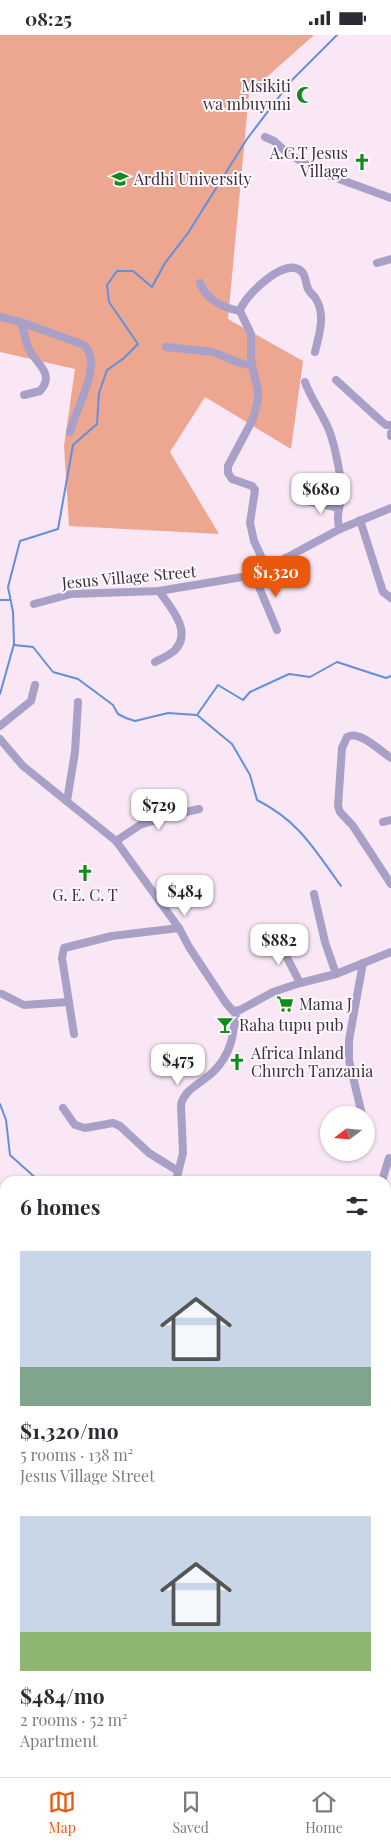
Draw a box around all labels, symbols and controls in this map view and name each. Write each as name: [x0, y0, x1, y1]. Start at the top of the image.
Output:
text: 08:25: [25, 5, 72, 31]
place label: Msikiti wa mbuyuni: [203, 75, 291, 114]
mosque icon: Msikiti wa mbuyuni: [295, 85, 315, 105]
place label: A.G.T Jesus Village: [269, 142, 348, 181]
church icon: A.G.T Jesus Village: [352, 152, 372, 172]
place label: Ardhi University: [133, 168, 252, 189]
school or university icon: Ardhi University: [110, 169, 130, 189]
pin: $680: [291, 473, 351, 515]
text: $680: [302, 478, 340, 499]
pin: $1,320: [235, 555, 317, 598]
street label: Jesus Village Street: [60, 560, 197, 593]
text: $1,320: [253, 561, 299, 582]
pin: $729: [129, 789, 189, 831]
text: $729: [142, 794, 176, 815]
church icon: G. E. C. T: [75, 863, 95, 883]
pin: $484: [155, 875, 215, 917]
text: $484: [167, 880, 203, 901]
place label: G. E. C. T: [52, 884, 118, 905]
pin: $882: [249, 923, 309, 966]
text: $882: [261, 929, 297, 950]
place label: Mama J: [299, 993, 352, 1014]
supermarket icon: Mama J: [275, 994, 295, 1014]
place label: Raha tupu pub: [239, 1014, 343, 1035]
bar icon: Raha tupu pub: [215, 1015, 235, 1035]
place label: Africa Inland Church Tanzania: [250, 1042, 373, 1081]
pin: $475: [148, 1043, 208, 1086]
text: $475: [162, 1049, 194, 1070]
church icon: Africa Inland Church Tanzania: [227, 1052, 247, 1072]
north arrow: [320, 1106, 375, 1161]
map controls: [320, 1106, 375, 1161]
text: 6 homes: [20, 1192, 100, 1220]
icon: filters: [343, 1192, 371, 1220]
icon: home: [151, 1284, 241, 1374]
text: $1,320/mo: [20, 1416, 119, 1444]
text: 5 rooms · 138 m²: [20, 1444, 133, 1465]
text: Jesus Village Street: [20, 1465, 155, 1486]
icon: home: [151, 1549, 241, 1639]
text: $484/mo: [20, 1681, 105, 1709]
text: 2 rooms · 52 m²: [20, 1709, 127, 1730]
text: Apartment: [20, 1730, 98, 1751]
tab: Map: [48, 1788, 76, 1837]
tab: Saved: [173, 1788, 209, 1837]
tab: Home: [305, 1788, 343, 1837]

